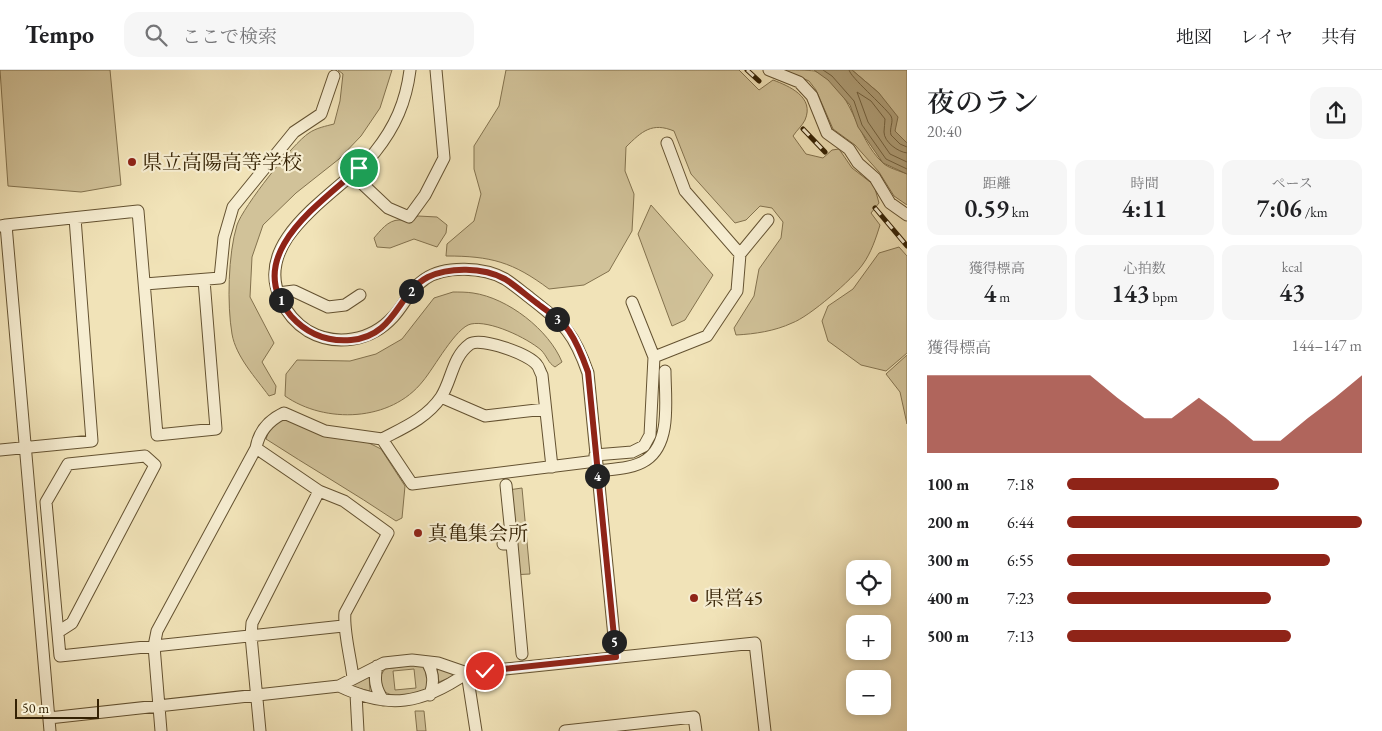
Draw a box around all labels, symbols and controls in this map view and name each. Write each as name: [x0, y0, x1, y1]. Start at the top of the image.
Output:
search box: [124, 12, 474, 57]
text: Tempo: [25, 19, 94, 50]
icon: search: [142, 21, 170, 49]
text: ここで検索: [182, 24, 277, 49]
text: 地図: [1176, 25, 1212, 48]
text: レイヤ: [1240, 25, 1293, 48]
text: 共有: [1321, 25, 1357, 48]
text: 夜のラン: [927, 84, 1039, 120]
button: share: [1310, 87, 1362, 139]
text: 20:40: [927, 121, 962, 142]
pin: [338, 147, 380, 189]
place label: 県立高陽高等学校: [142, 149, 302, 175]
icon: arrive: [345, 154, 373, 182]
marker: 県立高陽高等学校: [126, 156, 138, 168]
text: 距離: [983, 174, 1011, 192]
text: 時間: [1130, 174, 1158, 192]
text: ペース: [1272, 174, 1313, 192]
text: 0.59: [964, 192, 1009, 224]
text: 4:11: [1122, 192, 1167, 224]
text: 7:06: [1257, 192, 1302, 224]
text: km: [1009, 203, 1029, 221]
text: /km: [1302, 203, 1328, 221]
text: kcal: [1282, 258, 1303, 276]
text: 獲得標高: [969, 259, 1025, 277]
text: 心拍数: [1123, 259, 1165, 277]
text: 43: [1279, 276, 1305, 308]
text: 4: [984, 277, 996, 309]
text: 143: [1111, 277, 1150, 309]
pin: 2: [398, 278, 424, 304]
text: 2: [408, 282, 415, 300]
pin: 1: [268, 288, 294, 312]
text: m: [996, 288, 1010, 306]
text: bpm: [1150, 288, 1178, 306]
text: 1: [278, 291, 285, 309]
pin: 3: [544, 306, 570, 332]
text: 3: [554, 310, 561, 328]
text: 144–147 m: [1291, 335, 1362, 356]
text: 獲得標高: [927, 337, 991, 358]
pin: 4: [584, 464, 610, 488]
text: 4: [594, 467, 601, 485]
text: 100 m: [927, 474, 969, 495]
text: 7:18: [1007, 474, 1034, 495]
text: 200 m: [927, 512, 969, 533]
text: 6:44: [1007, 512, 1034, 533]
place label: 真亀集会所: [428, 520, 528, 546]
marker: 真亀集会所: [412, 527, 424, 539]
text: 300 m: [927, 550, 969, 571]
text: 6:55: [1007, 550, 1034, 571]
map controls: [846, 560, 891, 715]
button: locate: [846, 560, 891, 605]
place label: 県営45: [704, 585, 763, 611]
text: 400 m: [927, 588, 969, 609]
text: 7:23: [1007, 588, 1034, 609]
marker: 県営45: [688, 592, 700, 604]
button: +: [846, 615, 891, 660]
text: 500 m: [927, 626, 969, 647]
text: 7:13: [1007, 626, 1034, 647]
pin: 5: [602, 630, 626, 654]
text: 5: [611, 633, 618, 651]
pin: [464, 650, 506, 692]
icon: check: [471, 657, 499, 685]
button: −: [846, 670, 891, 715]
scale bar: [15, 696, 99, 719]
text: 50 m: [22, 699, 49, 717]

